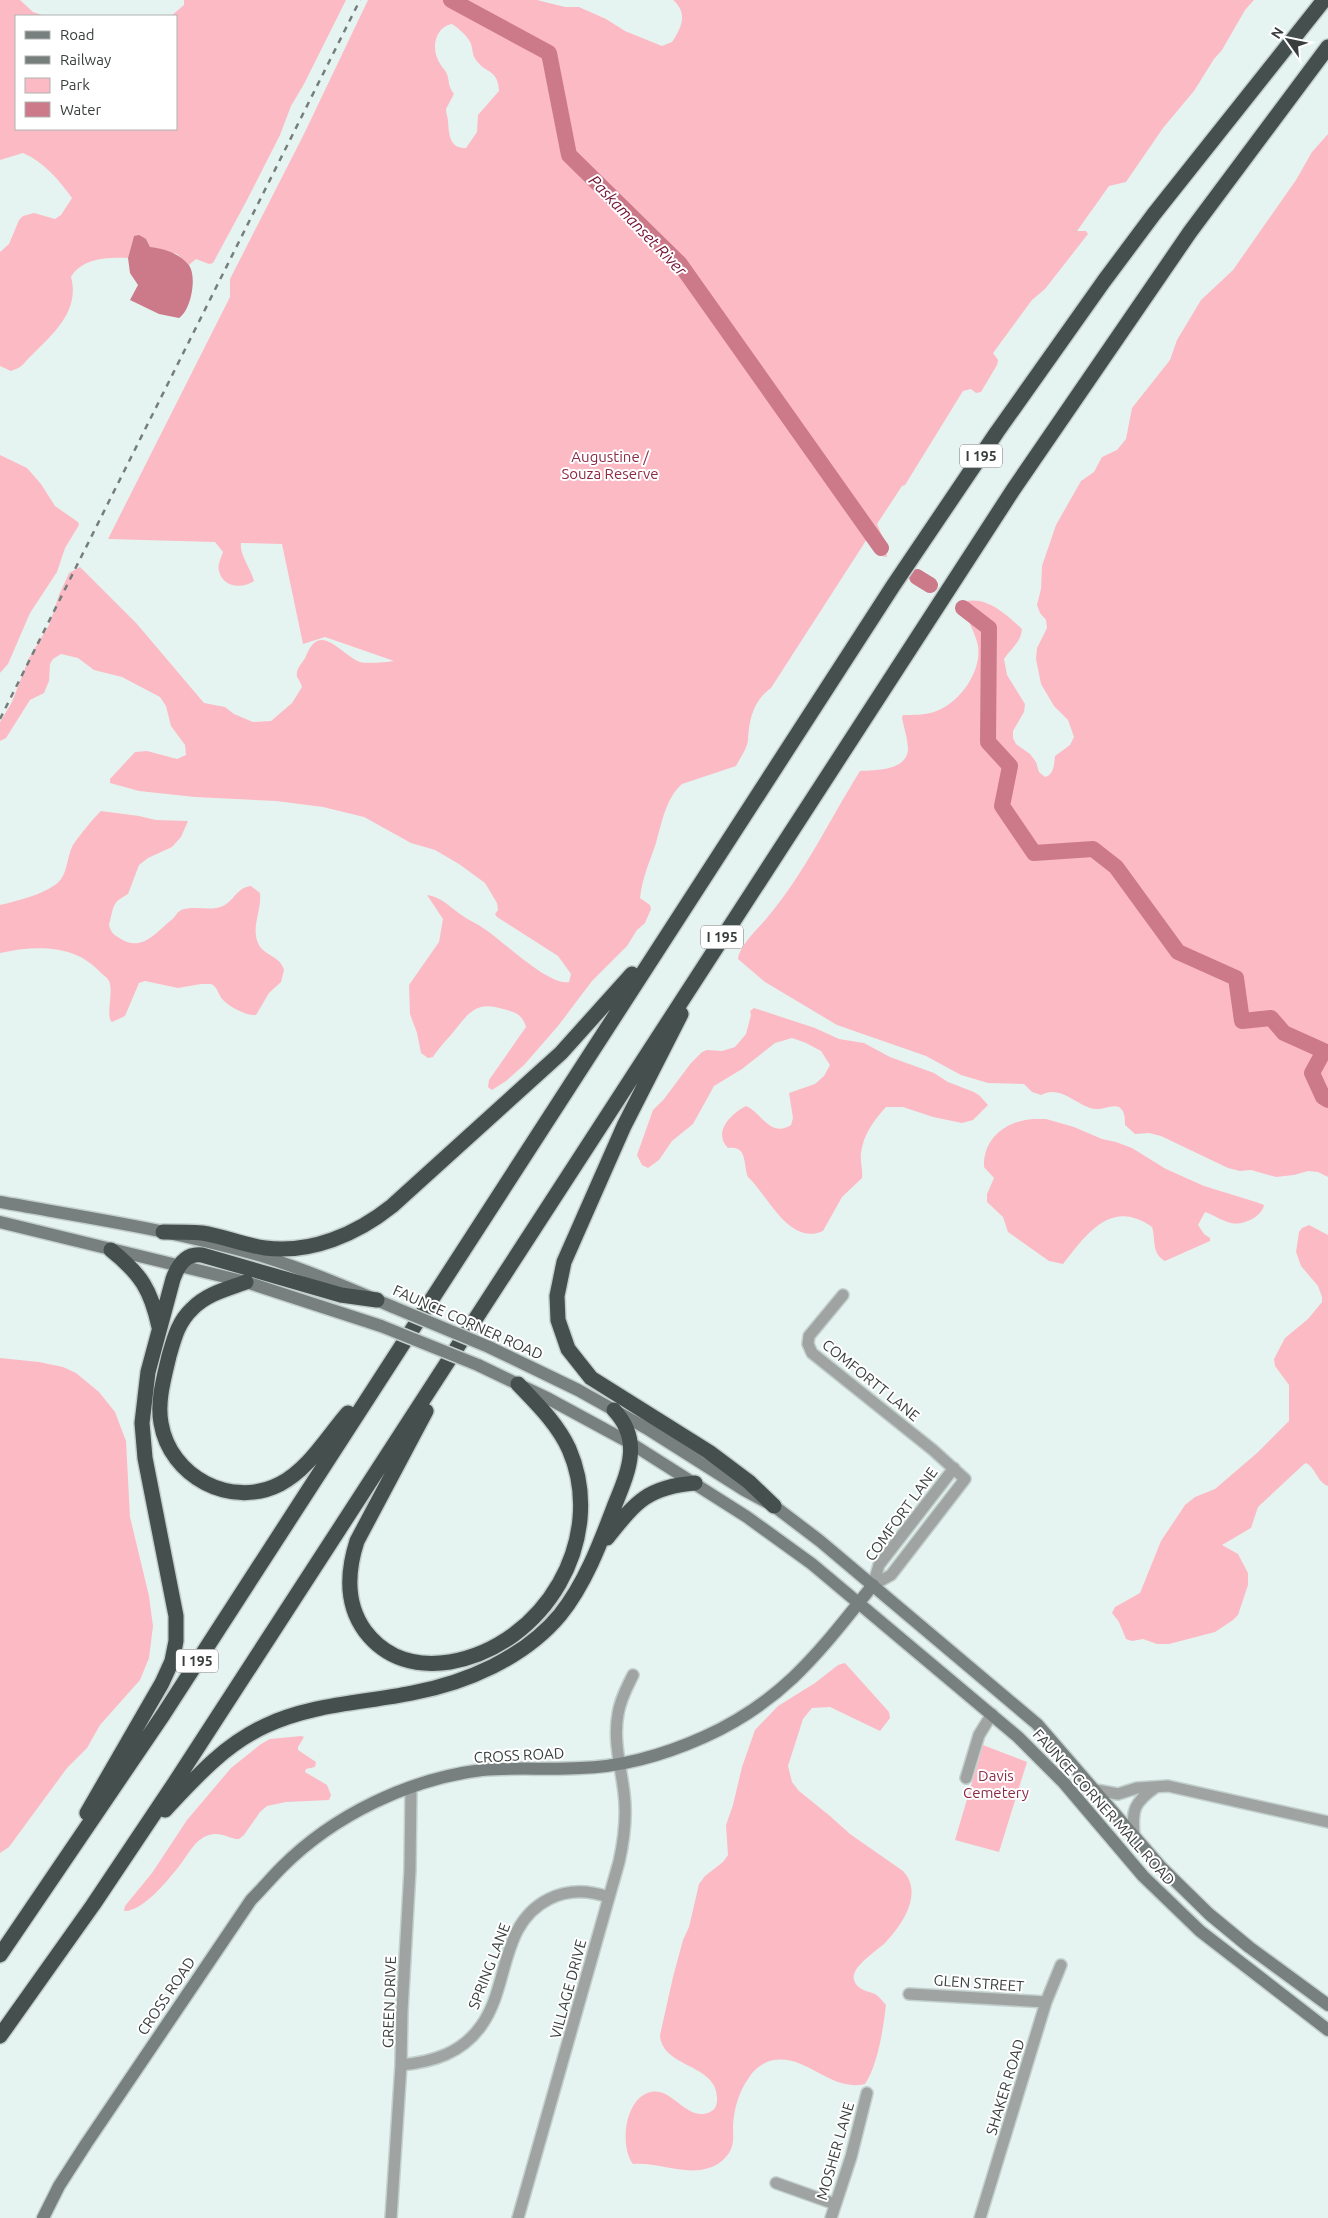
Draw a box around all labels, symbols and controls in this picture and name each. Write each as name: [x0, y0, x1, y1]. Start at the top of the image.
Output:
legend: [15, 15, 178, 130]
north arrow: [1263, 15, 1313, 65]
text: N: [1268, 24, 1287, 42]
text: Road: [60, 26, 95, 43]
text: Railway: [60, 51, 111, 68]
text: Park: [60, 76, 90, 93]
text: Water: [60, 101, 101, 118]
water label: Paskamanset River: [586, 171, 691, 279]
road number: I 195: [960, 444, 1002, 468]
park label: Augustine / Souza Reserve: [561, 448, 659, 482]
road number: I 195: [701, 926, 743, 949]
street label: FAUNCE CORNER ROAD: [390, 1281, 546, 1363]
street label: COMFORTT LANE: [819, 1336, 923, 1424]
street label: COMFORT LANE: [861, 1464, 941, 1564]
road number: I 195: [176, 1650, 218, 1672]
street label: FAUNCE CORNER MALL ROAD: [1030, 1726, 1178, 1888]
street label: CROSS ROAD: [473, 1744, 565, 1766]
park label: Davis Cemetery: [963, 1767, 1029, 1801]
street label: SPRING LANE: [465, 1920, 513, 2012]
street label: VILLAGE DRIVE: [547, 1937, 589, 2041]
street label: CROSS ROAD: [134, 1954, 198, 2038]
street label: GREEN DRIVE: [379, 1956, 399, 2048]
street label: GLEN STREET: [933, 1971, 1026, 1995]
street label: SHAKER ROAD: [982, 2037, 1028, 2137]
street label: MOSHER LANE: [813, 2100, 857, 2202]

